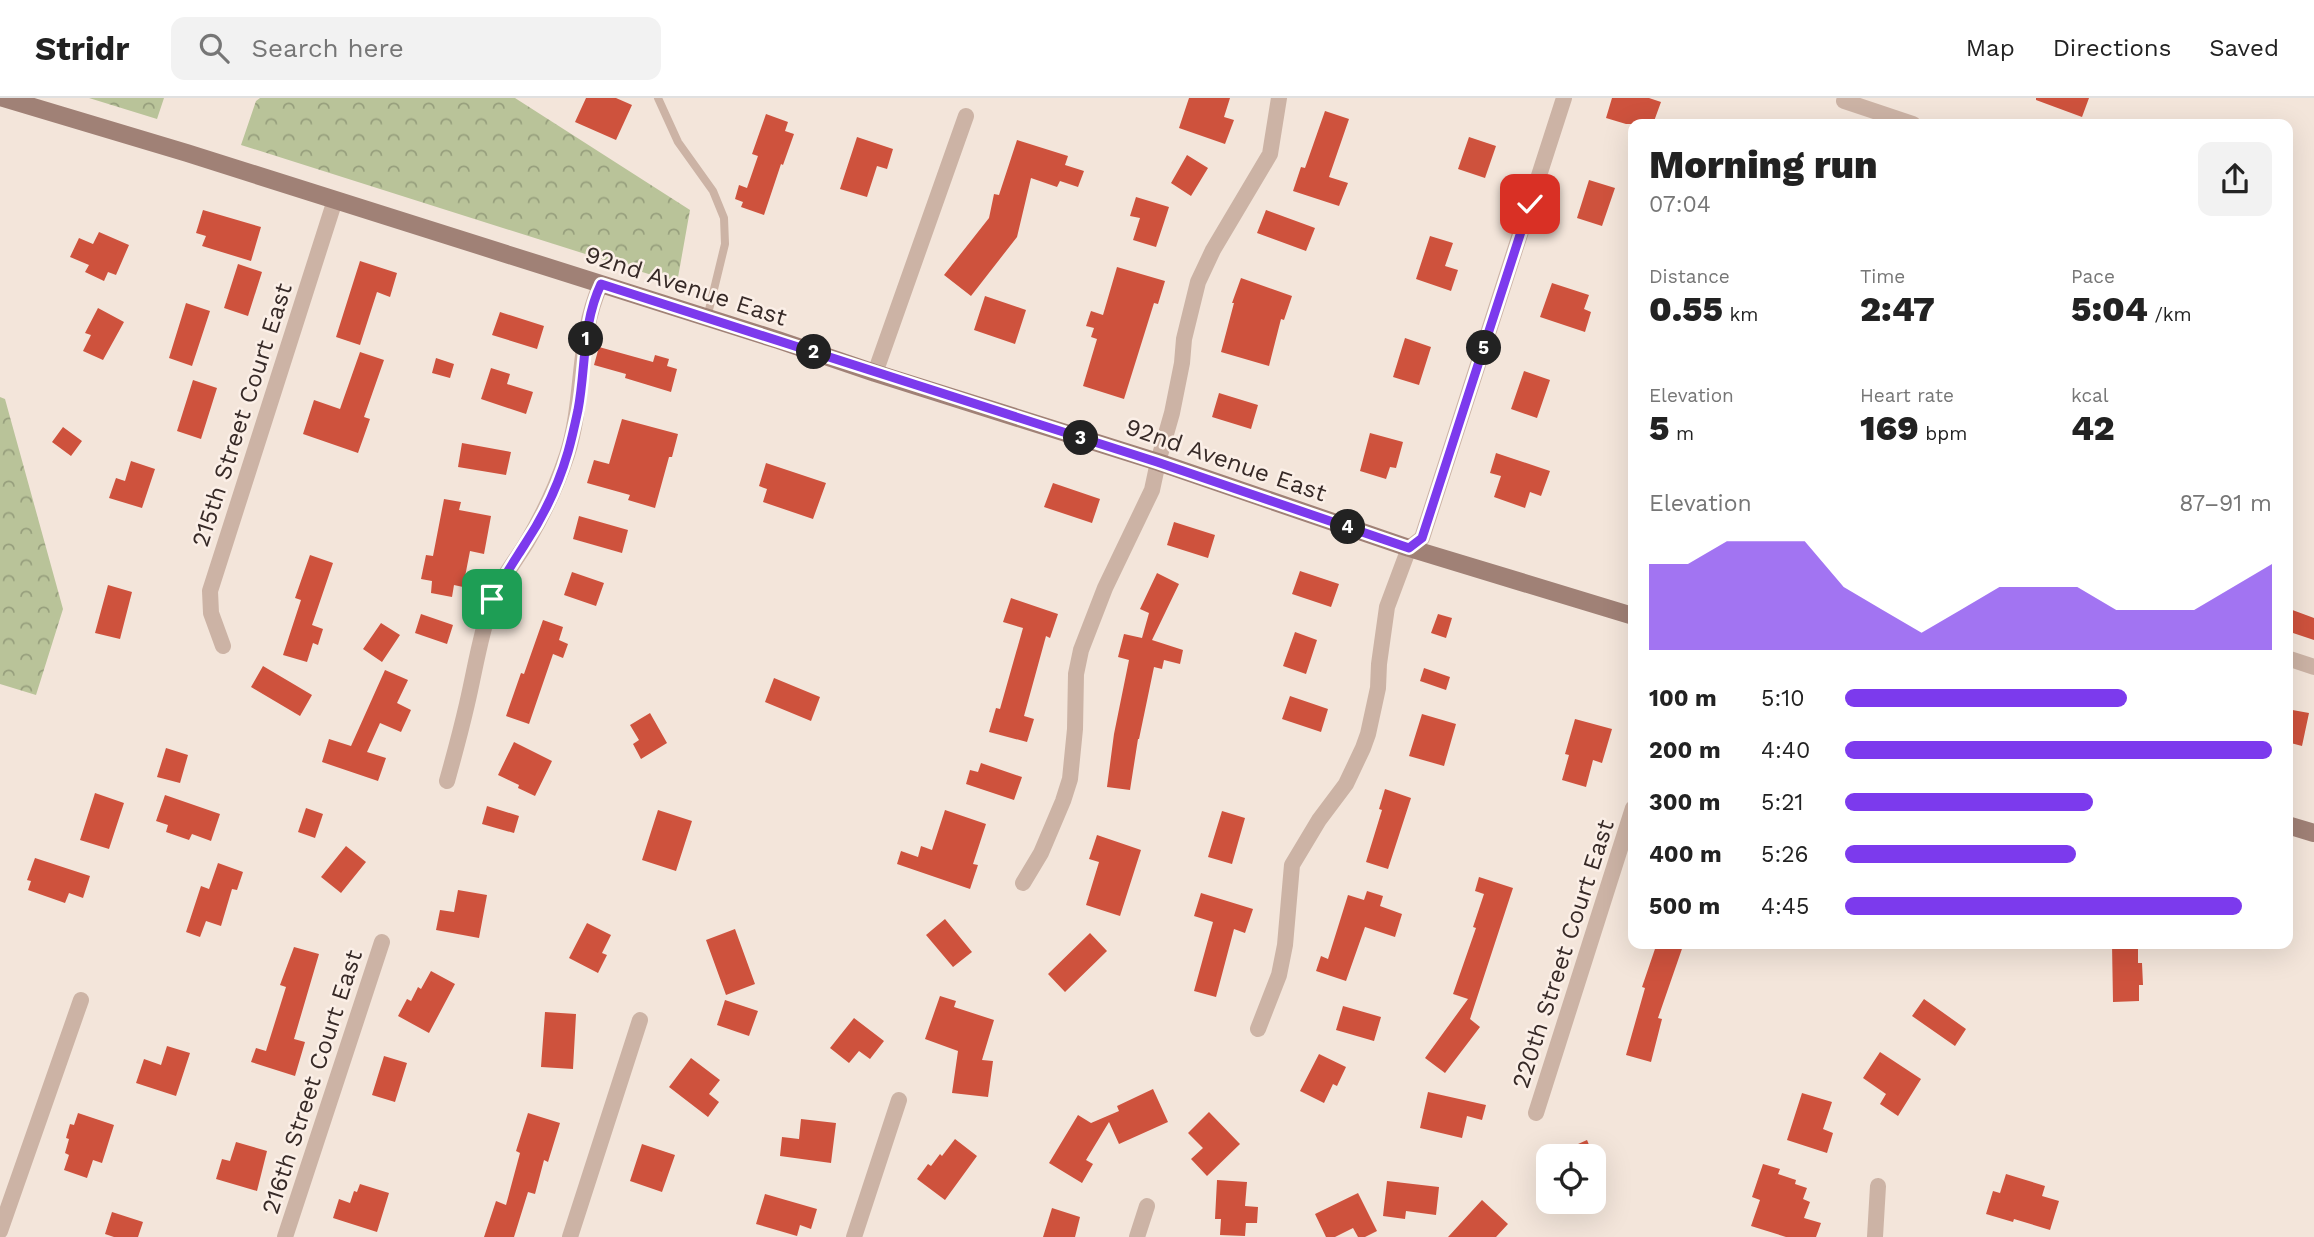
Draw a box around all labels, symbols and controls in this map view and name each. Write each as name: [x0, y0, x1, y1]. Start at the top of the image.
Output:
search box: [171, 17, 661, 80]
text: Stridr: [35, 29, 129, 68]
icon: search: [195, 29, 233, 67]
text: Search here: [251, 33, 404, 63]
text: Map: [1966, 34, 2015, 62]
text: Directions: [2053, 34, 2171, 62]
text: Saved: [2209, 34, 2279, 62]
button: share: [2198, 142, 2272, 216]
text: Morning run: [1649, 143, 1878, 187]
pin: [1500, 174, 1560, 234]
icon: check: [1511, 185, 1549, 223]
text: 07:04: [1649, 191, 1711, 218]
street label: 92nd Avenue East: [582, 240, 790, 332]
text: Distance: [1649, 265, 1730, 288]
text: Time: [1860, 265, 1905, 288]
text: Pace: [2071, 265, 2115, 288]
street label: 215th Street Court East: [186, 280, 298, 550]
text: 0.55: [1649, 288, 1723, 330]
text: 2:47: [1860, 288, 1935, 330]
text: 5:04: [2071, 288, 2148, 330]
text: km: [1723, 303, 1758, 326]
text: /km: [2148, 303, 2192, 326]
pin: 1: [568, 322, 604, 356]
text: 1: [581, 327, 590, 350]
pin: 5: [1466, 330, 1502, 366]
pin: 2: [796, 334, 832, 370]
text: 5: [1478, 336, 1489, 359]
text: 2: [808, 340, 819, 363]
text: Elevation: [1649, 384, 1734, 407]
text: Heart rate: [1860, 384, 1954, 407]
text: kcal: [2071, 384, 2109, 407]
text: 5: [1649, 407, 1669, 449]
text: 169: [1860, 407, 1919, 449]
text: 42: [2071, 407, 2115, 449]
street label: 92nd Avenue East: [1122, 412, 1330, 508]
pin: 3: [1064, 420, 1098, 456]
text: m: [1669, 422, 1694, 445]
text: bpm: [1919, 422, 1967, 445]
text: 3: [1075, 426, 1086, 449]
text: Elevation: [1649, 490, 1752, 517]
text: 87–91 m: [2179, 490, 2272, 517]
pin: 4: [1330, 510, 1366, 544]
text: 4: [1341, 515, 1354, 538]
pin: [462, 569, 522, 629]
icon: arrive: [473, 580, 511, 618]
text: 100 m: [1649, 685, 1717, 712]
text: 5:10: [1761, 685, 1804, 712]
text: 200 m: [1649, 737, 1721, 764]
text: 4:40: [1761, 737, 1810, 764]
text: 300 m: [1649, 789, 1720, 816]
text: 5:21: [1761, 789, 1804, 816]
street label: 220th Street Court East: [1506, 816, 1620, 1092]
text: 400 m: [1649, 841, 1722, 868]
text: 5:26: [1761, 841, 1809, 868]
text: 500 m: [1649, 893, 1720, 920]
text: 4:45: [1761, 893, 1809, 920]
street label: 216th Street Court East: [256, 946, 368, 1218]
map controls: [1536, 1144, 1606, 1214]
button: locate: [1536, 1144, 1606, 1214]

